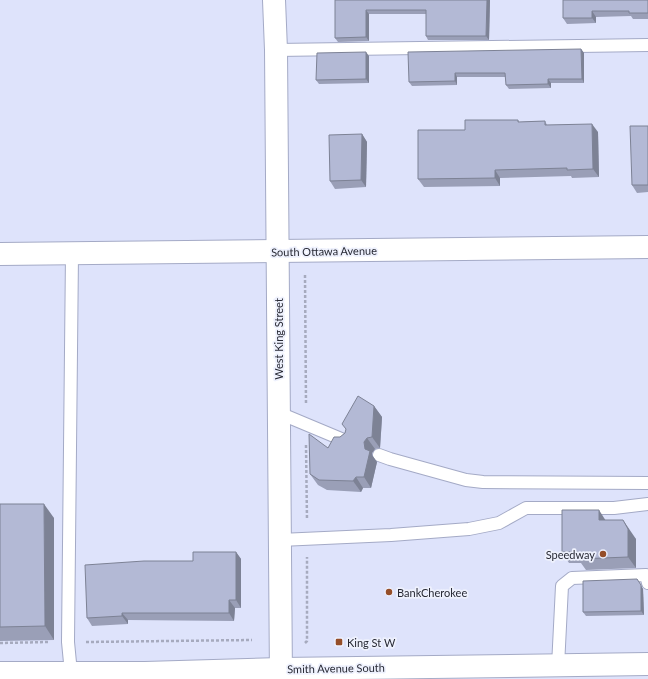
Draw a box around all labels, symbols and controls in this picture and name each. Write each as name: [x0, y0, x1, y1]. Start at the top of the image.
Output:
street label: South Ottawa Avenue: [271, 244, 377, 258]
street label: West King Street: [272, 298, 285, 380]
place label: Speedway: [546, 548, 595, 561]
marker: Speedway: [598, 549, 608, 559]
place label: BankCherokee: [397, 586, 467, 599]
marker: BankCherokee: [384, 587, 394, 597]
place label: King St W: [347, 636, 396, 649]
marker: King St W: [334, 637, 344, 647]
street label: Smith Avenue South: [287, 661, 385, 675]

